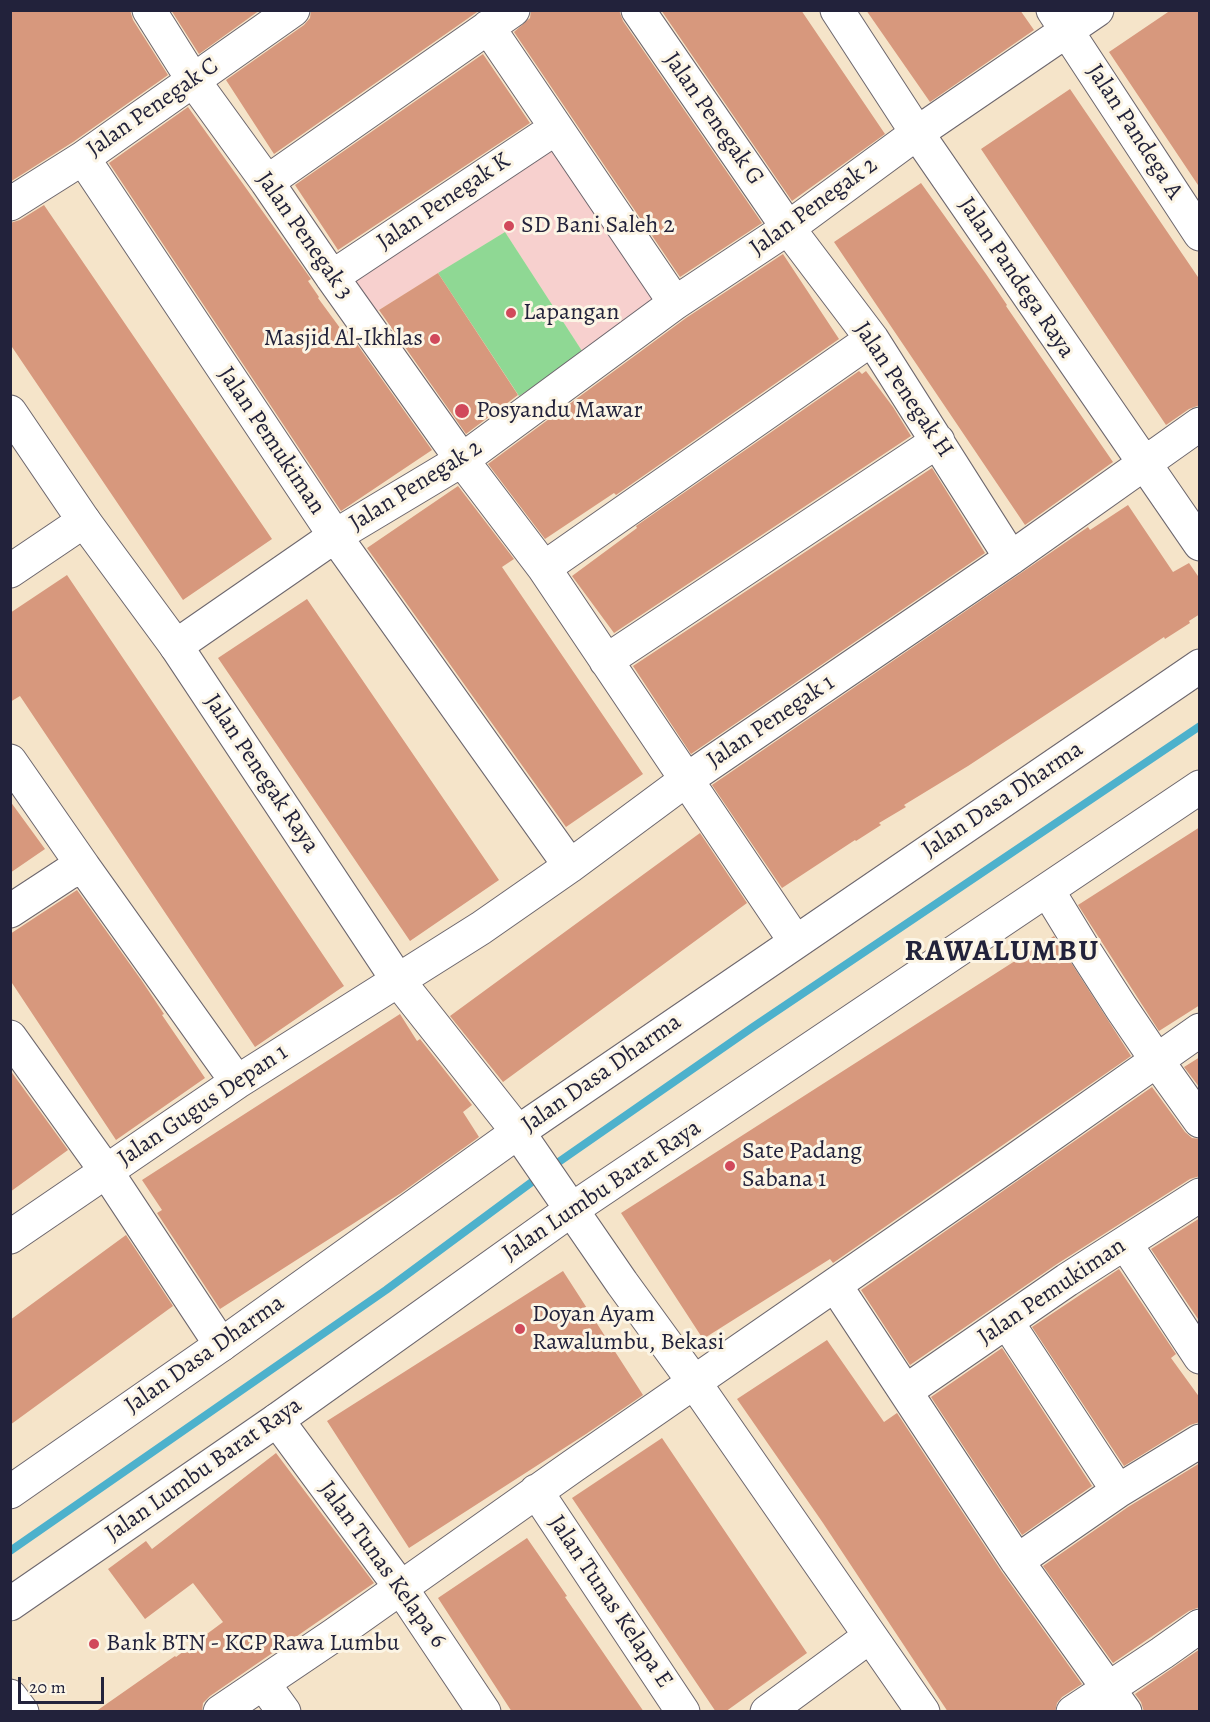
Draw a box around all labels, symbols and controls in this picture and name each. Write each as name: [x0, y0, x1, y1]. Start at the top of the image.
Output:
street label: Jalan Penegak G: [657, 47, 769, 191]
street label: Jalan Penegak C: [81, 52, 225, 164]
street label: Jalan Pandega A: [1080, 59, 1188, 205]
street label: Jalan Penegak K: [372, 147, 516, 257]
street label: Jalan Penegak 2: [745, 151, 883, 263]
street label: Jalan Penegak 3: [249, 167, 359, 305]
street label: Jalan Pandega Raya: [952, 192, 1080, 364]
place label: SD Bani Saleh 2: [521, 212, 675, 240]
marker: SD Bani Saleh 2: [502, 219, 516, 233]
place label: Lapangan: [523, 299, 619, 327]
marker: Lapangan: [504, 306, 518, 320]
street label: Jalan Penegak H: [847, 317, 959, 463]
place label: Masjid Al-Ikhlas: [264, 325, 423, 353]
marker: Masjid Al-Ikhlas: [428, 332, 442, 346]
street label: Jalan Pemukiman: [211, 362, 331, 520]
place label: Posyandu Mawar: [476, 397, 643, 425]
marker: Posyandu Mawar: [453, 402, 471, 420]
street label: Jalan Penegak 2: [344, 434, 488, 538]
street label: Jalan Penegak 1: [702, 669, 840, 775]
street label: Jalan Penegak Raya: [197, 689, 325, 859]
street label: Jalan Dasa Dharma: [917, 735, 1089, 865]
district label: RAWALUMBU: [904, 935, 1100, 971]
street label: Jalan Dasa Dharma: [517, 1008, 687, 1140]
street label: Jalan Gugus Depan 1: [113, 1038, 293, 1174]
street label: Jalan Lumbu Barat Raya: [497, 1114, 707, 1268]
place label: Sate Padang Sabana 1: [742, 1138, 862, 1194]
marker: Sate Padang Sabana 1: [723, 1159, 737, 1173]
street label: Jalan Pemukiman: [973, 1232, 1131, 1352]
street label: Jalan Dasa Dharma: [120, 1289, 290, 1421]
place label: Doyan Ayam Rawalumbu, Bekasi: [532, 1301, 724, 1357]
marker: Doyan Ayam Rawalumbu, Bekasi: [513, 1322, 527, 1336]
street label: Jalan Lumbu Barat Raya: [100, 1391, 308, 1549]
street label: Jalan Tunas Kelapa 6: [312, 1476, 452, 1654]
street label: Jalan Tunas Kelapa E: [542, 1510, 678, 1694]
place label: Bank BTN - KCP Rawa Lumbu: [106, 1630, 399, 1658]
marker: Bank BTN - KCP Rawa Lumbu: [87, 1637, 101, 1651]
scale bar: [21, 1665, 106, 1703]
text: 20 m: [29, 1675, 66, 1699]

